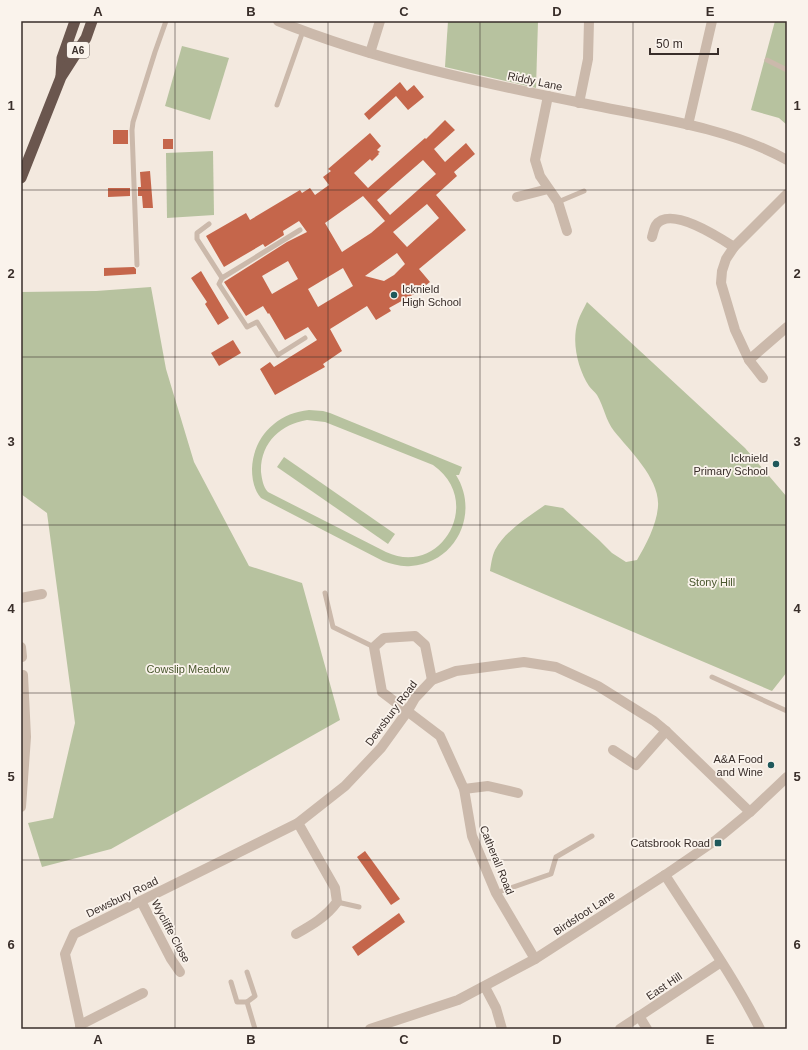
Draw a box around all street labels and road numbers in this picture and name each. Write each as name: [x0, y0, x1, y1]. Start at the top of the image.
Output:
road number: A6: [67, 42, 89, 58]
street label: Riddy Lane: [507, 69, 563, 93]
street label: Dewsbury Road: [363, 678, 419, 748]
street label: Catherall Road: [478, 824, 516, 896]
street label: Dewsbury Road: [84, 874, 160, 920]
street label: Birdsfoot Lane: [551, 889, 617, 937]
street label: Wycliffe Close: [149, 898, 193, 964]
street label: East Hill: [644, 970, 684, 1002]

